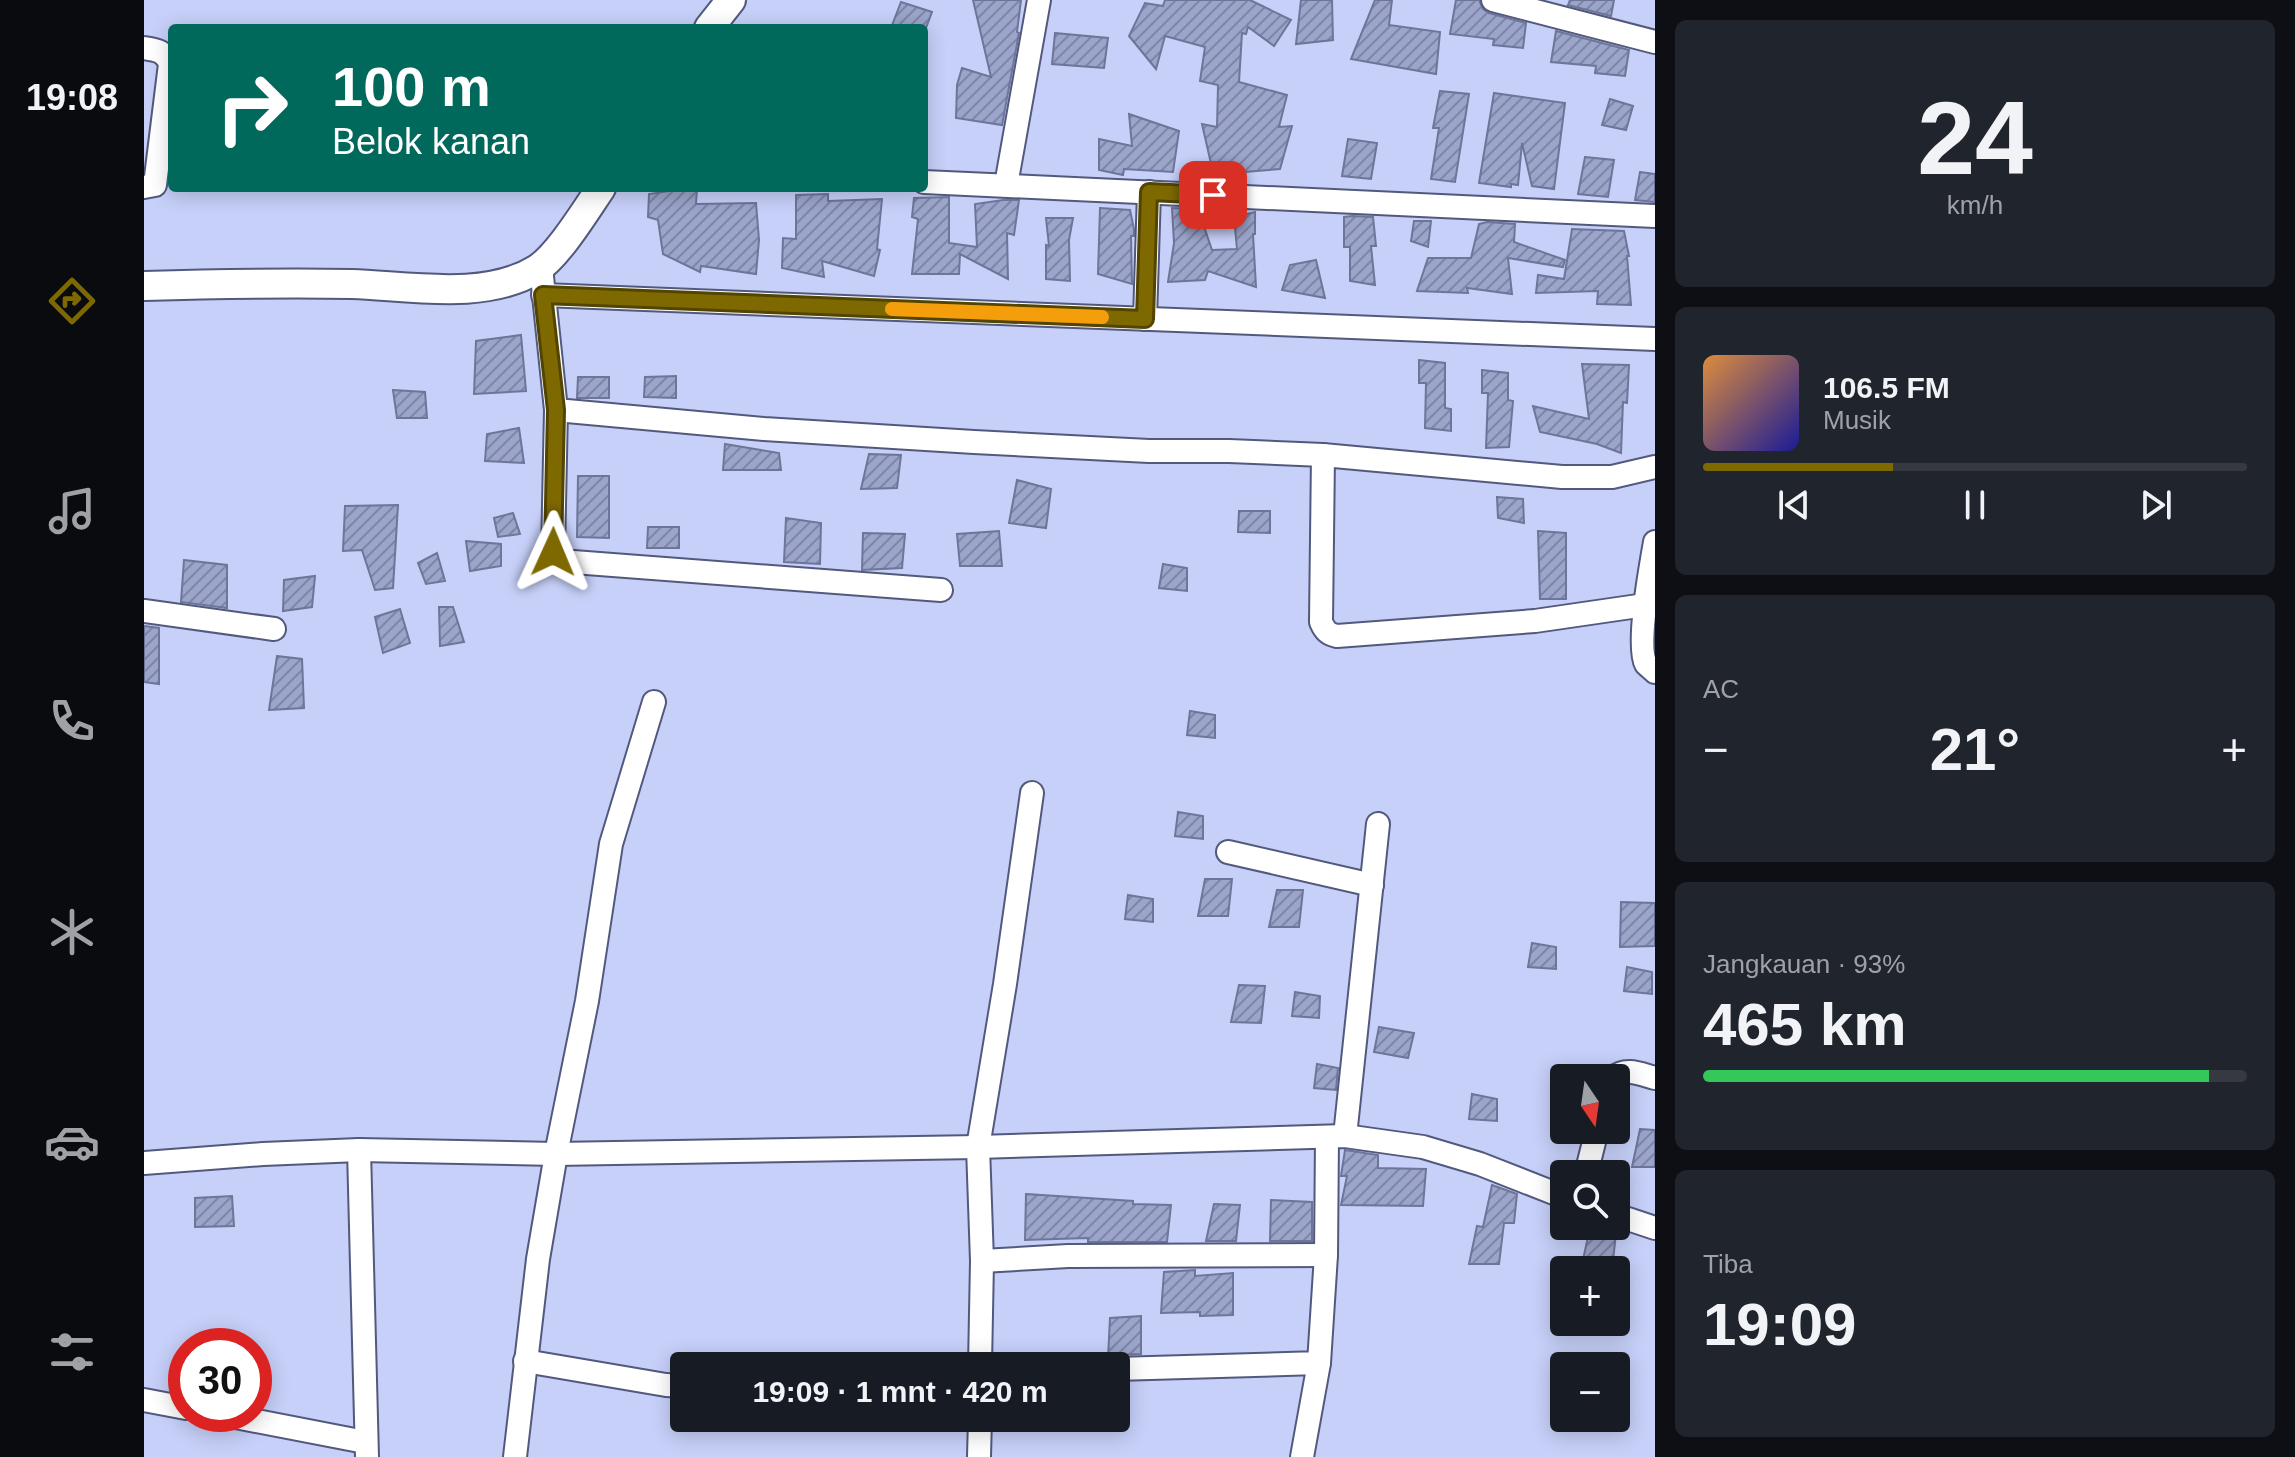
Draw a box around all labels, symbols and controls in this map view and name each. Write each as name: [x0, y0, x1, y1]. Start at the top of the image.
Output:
text: 100 m: [332, 55, 491, 118]
icon: right: [200, 56, 304, 160]
text: 19:08: [26, 77, 118, 118]
text: 24: [1917, 80, 2033, 196]
text: Belok kanan: [332, 121, 530, 162]
pin: [1179, 161, 1247, 229]
icon: arrive: [1191, 173, 1235, 217]
text: km/h: [1947, 190, 2003, 220]
icon: directions: [44, 273, 100, 329]
text: 106.5 FM: [1823, 371, 1950, 404]
text: Musik: [1823, 405, 1891, 435]
icon: music: [44, 483, 100, 539]
icon: previous: [1772, 483, 1816, 527]
icon: pause: [1953, 483, 1997, 527]
icon: next: [2134, 483, 2178, 527]
position arrow: [511, 510, 595, 594]
text: AC: [1703, 674, 1739, 704]
icon: phone: [44, 693, 100, 749]
text: 21°: [1930, 716, 2020, 783]
text: −: [1703, 725, 1729, 774]
text: +: [2221, 725, 2247, 774]
icon: climate: [44, 904, 100, 960]
text: Jangkauan · 93%: [1703, 949, 1905, 979]
text: 465 km: [1703, 991, 1907, 1058]
north arrow: [1550, 1064, 1630, 1144]
map controls: [1550, 1064, 1630, 1432]
icon: car: [44, 1114, 100, 1170]
button: search: [1550, 1160, 1630, 1240]
text: Tiba: [1703, 1249, 1753, 1279]
button: +: [1550, 1256, 1630, 1336]
text: 19:09: [1703, 1291, 1856, 1358]
icon: filters: [44, 1324, 100, 1380]
speed limit sign: 30: [168, 1328, 272, 1432]
button: −: [1550, 1352, 1630, 1432]
text: 19:09 · 1 mnt · 420 m: [752, 1375, 1048, 1408]

